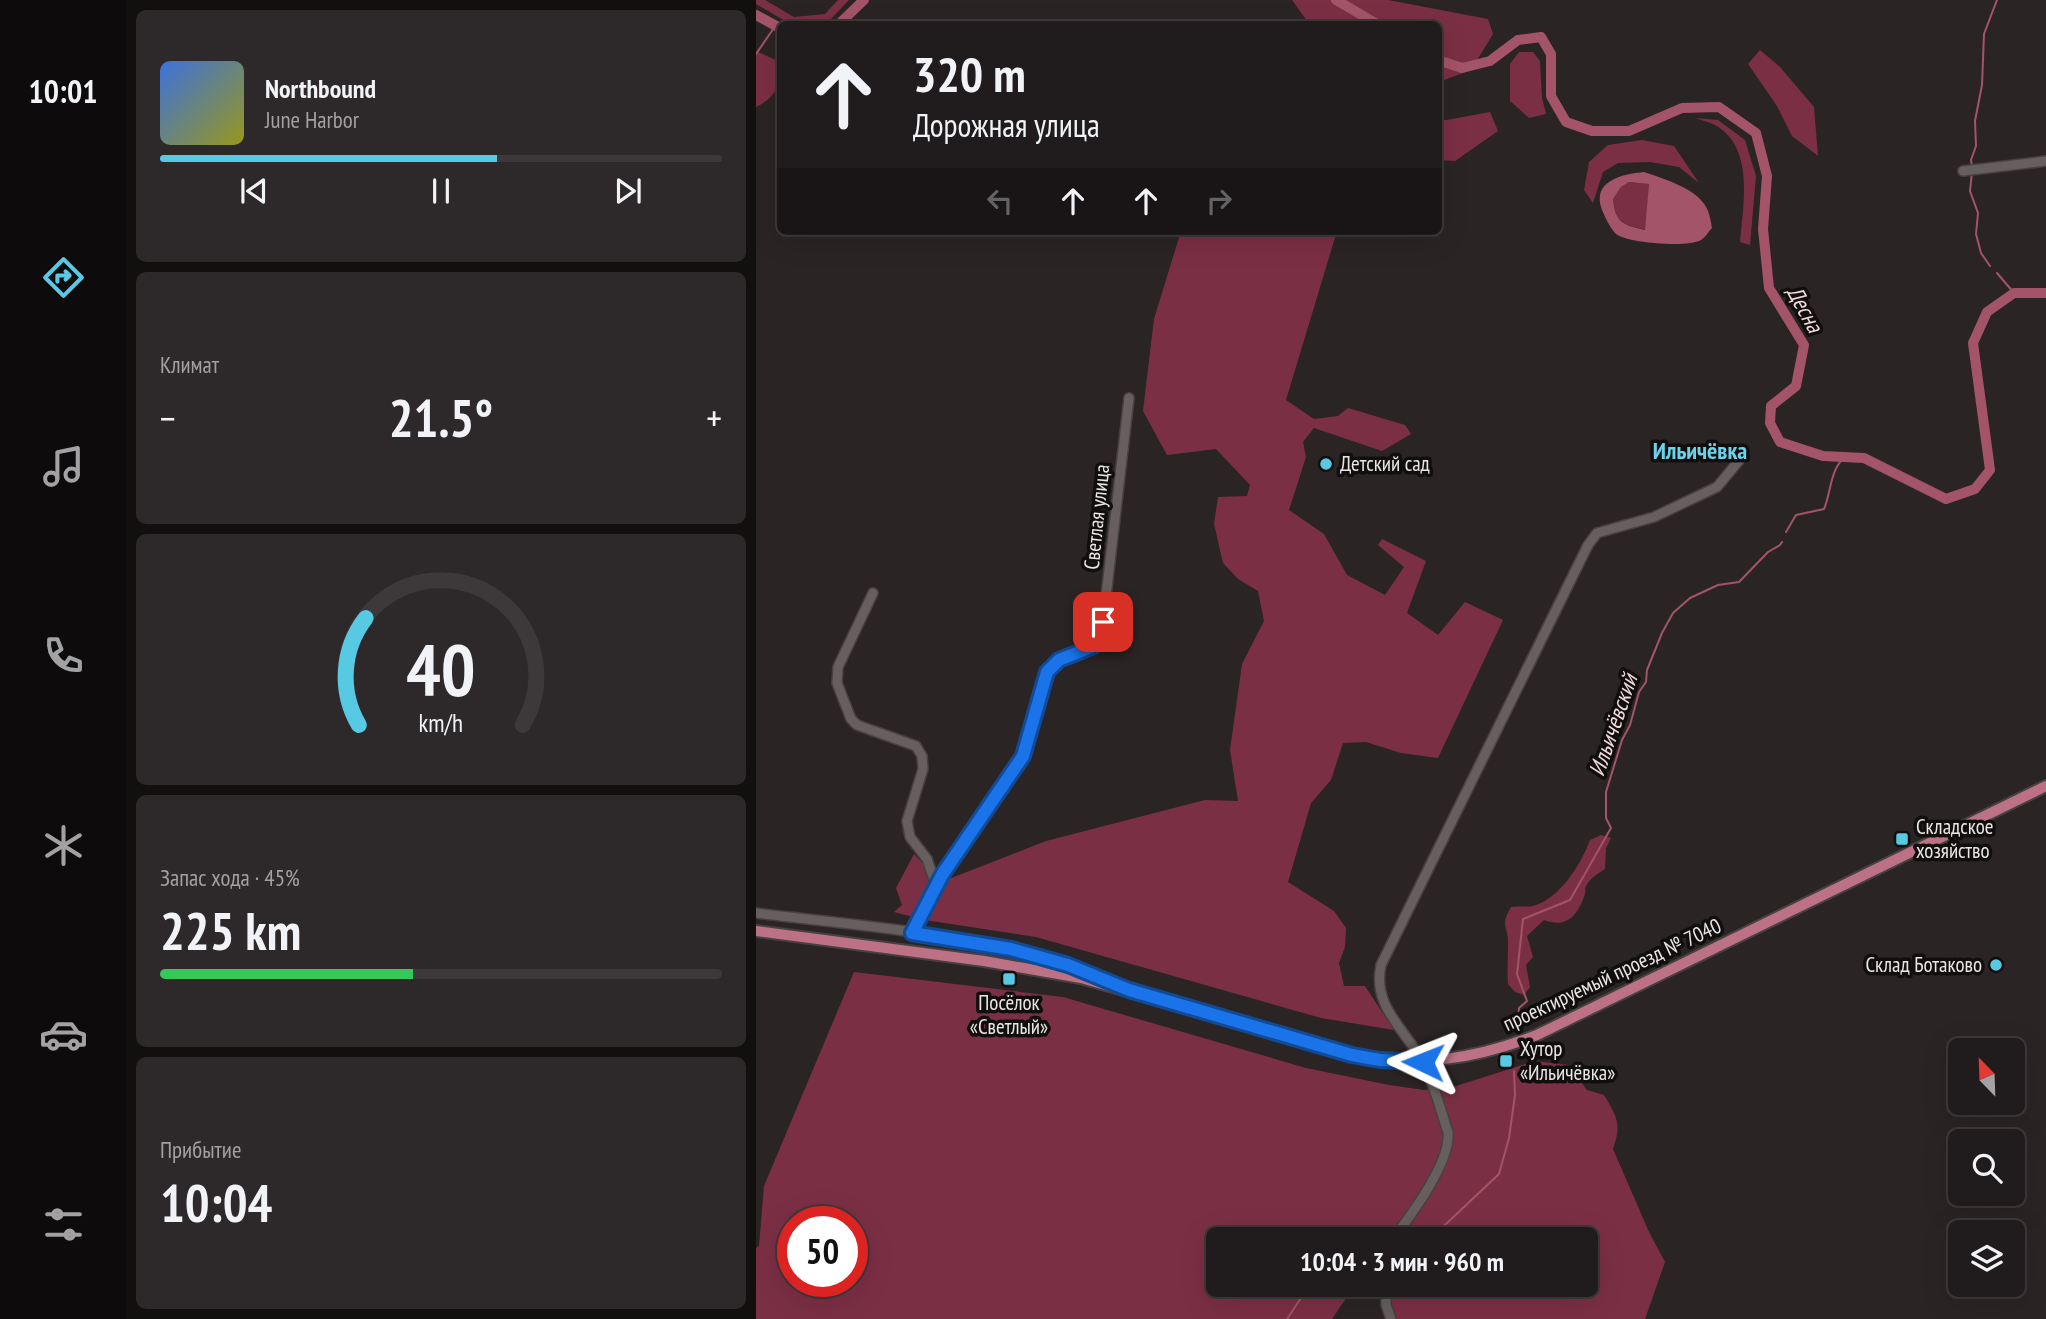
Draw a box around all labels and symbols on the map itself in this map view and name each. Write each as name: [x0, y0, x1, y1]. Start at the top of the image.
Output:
water label: Десна: [1780, 280, 1831, 339]
district label: Ильичёвка: [1653, 435, 1747, 466]
place label: Детский сад: [1340, 450, 1430, 477]
marker: Детский сад: [1318, 456, 1334, 472]
street label: Светлая улица: [1078, 463, 1115, 571]
pin: [1073, 592, 1133, 652]
water label: Ильичёвский: [1582, 667, 1644, 780]
place label: Складское хозяйство: [1916, 813, 1993, 864]
marker: Складское хозяйство: [1894, 831, 1910, 847]
street label: проектируемый проезд № 7040: [1498, 912, 1725, 1037]
place label: Склад Ботаково: [1865, 951, 1982, 978]
marker: Склад Ботаково: [1988, 957, 2004, 973]
marker: Посёлок «Светлый»: [1001, 971, 1017, 987]
place label: Посёлок «Светлый»: [970, 989, 1048, 1040]
position arrow: [1386, 1025, 1460, 1099]
place label: Хутор «Ильичёвка»: [1520, 1035, 1615, 1086]
north arrow: [1948, 1038, 2025, 1115]
marker: Хутор «Ильичёвка»: [1498, 1053, 1514, 1069]
speed limit sign: 50: [777, 1206, 868, 1297]

